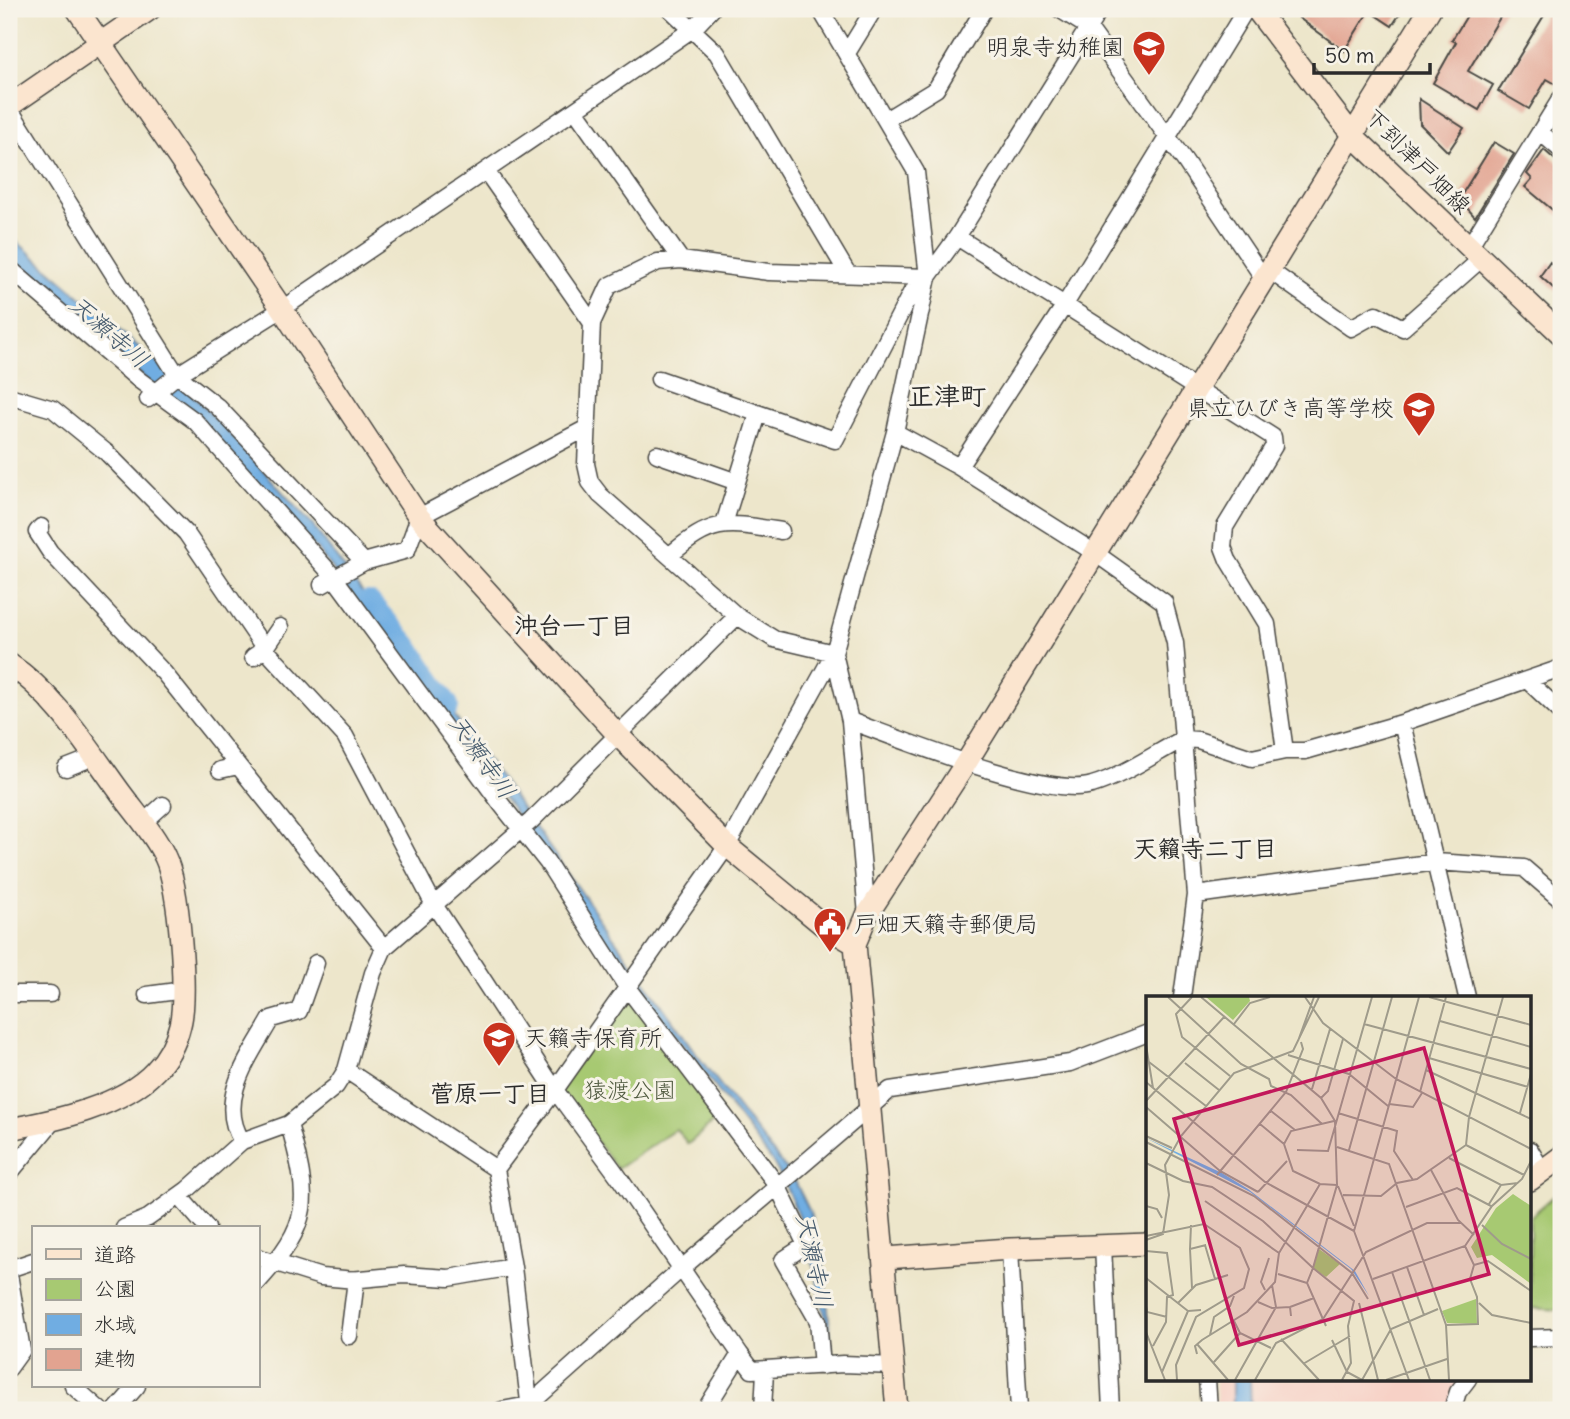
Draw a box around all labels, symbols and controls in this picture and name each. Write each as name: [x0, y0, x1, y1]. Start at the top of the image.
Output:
school or university icon: 明泉寺幼稚園: [1130, 28, 1168, 77]
place label: 明泉寺幼稚園: [986, 32, 1124, 61]
scale bar: [1314, 32, 1430, 76]
text: 50 m: [1325, 42, 1374, 69]
street label: 下到津戸畑線: [1359, 102, 1477, 220]
water label: 天瀬寺川: [64, 288, 156, 374]
district label: 正津町: [908, 379, 986, 412]
school or university icon: 県立ひびき高等学校: [1400, 389, 1438, 438]
place label: 県立ひびき高等学校: [1187, 393, 1394, 422]
district label: 沖台一丁目: [514, 610, 634, 640]
water label: 天瀬寺川: [443, 709, 523, 804]
district label: 天籟寺二丁目: [1133, 833, 1277, 863]
public building icon: 戸畑天籟寺郵便局: [811, 905, 849, 954]
place label: 戸畑天籟寺郵便局: [854, 909, 1038, 938]
inset map: [1146, 996, 1532, 1380]
school or university icon: 天籟寺保育所: [480, 1019, 518, 1068]
place label: 天籟寺保育所: [524, 1023, 662, 1052]
park label: 猿渡公園: [584, 1075, 676, 1104]
district label: 菅原一丁目: [430, 1078, 550, 1108]
water label: 天瀬寺川: [790, 1211, 840, 1311]
legend: [32, 1226, 259, 1388]
text: 道路: [94, 1241, 136, 1268]
text: 公園: [94, 1275, 136, 1302]
text: 水域: [94, 1311, 136, 1338]
text: 建物: [94, 1345, 136, 1372]

